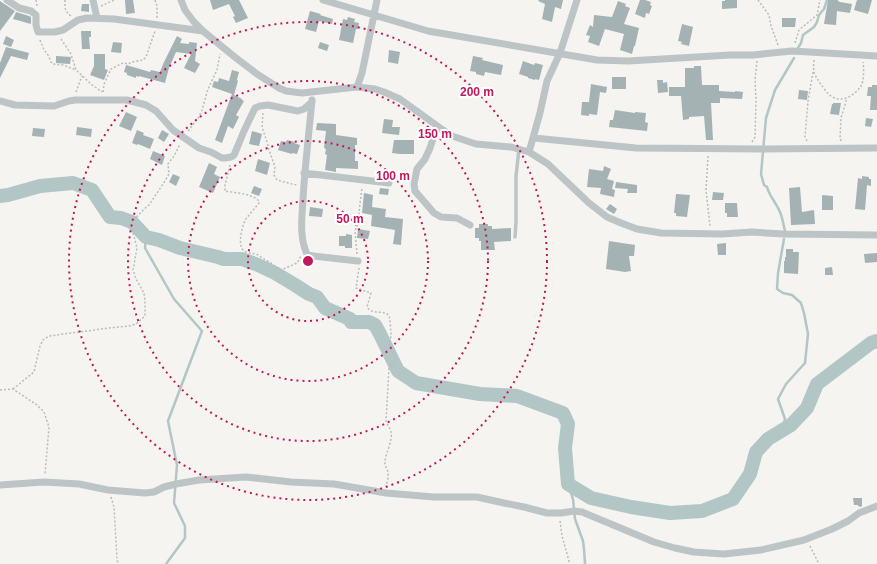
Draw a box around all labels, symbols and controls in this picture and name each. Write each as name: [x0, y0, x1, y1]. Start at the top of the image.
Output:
text: 200 m: [460, 85, 494, 99]
text: 150 m: [418, 127, 452, 141]
text: 100 m: [376, 169, 410, 183]
text: 50 m: [336, 212, 364, 226]
centre of rings: [301, 254, 315, 268]

